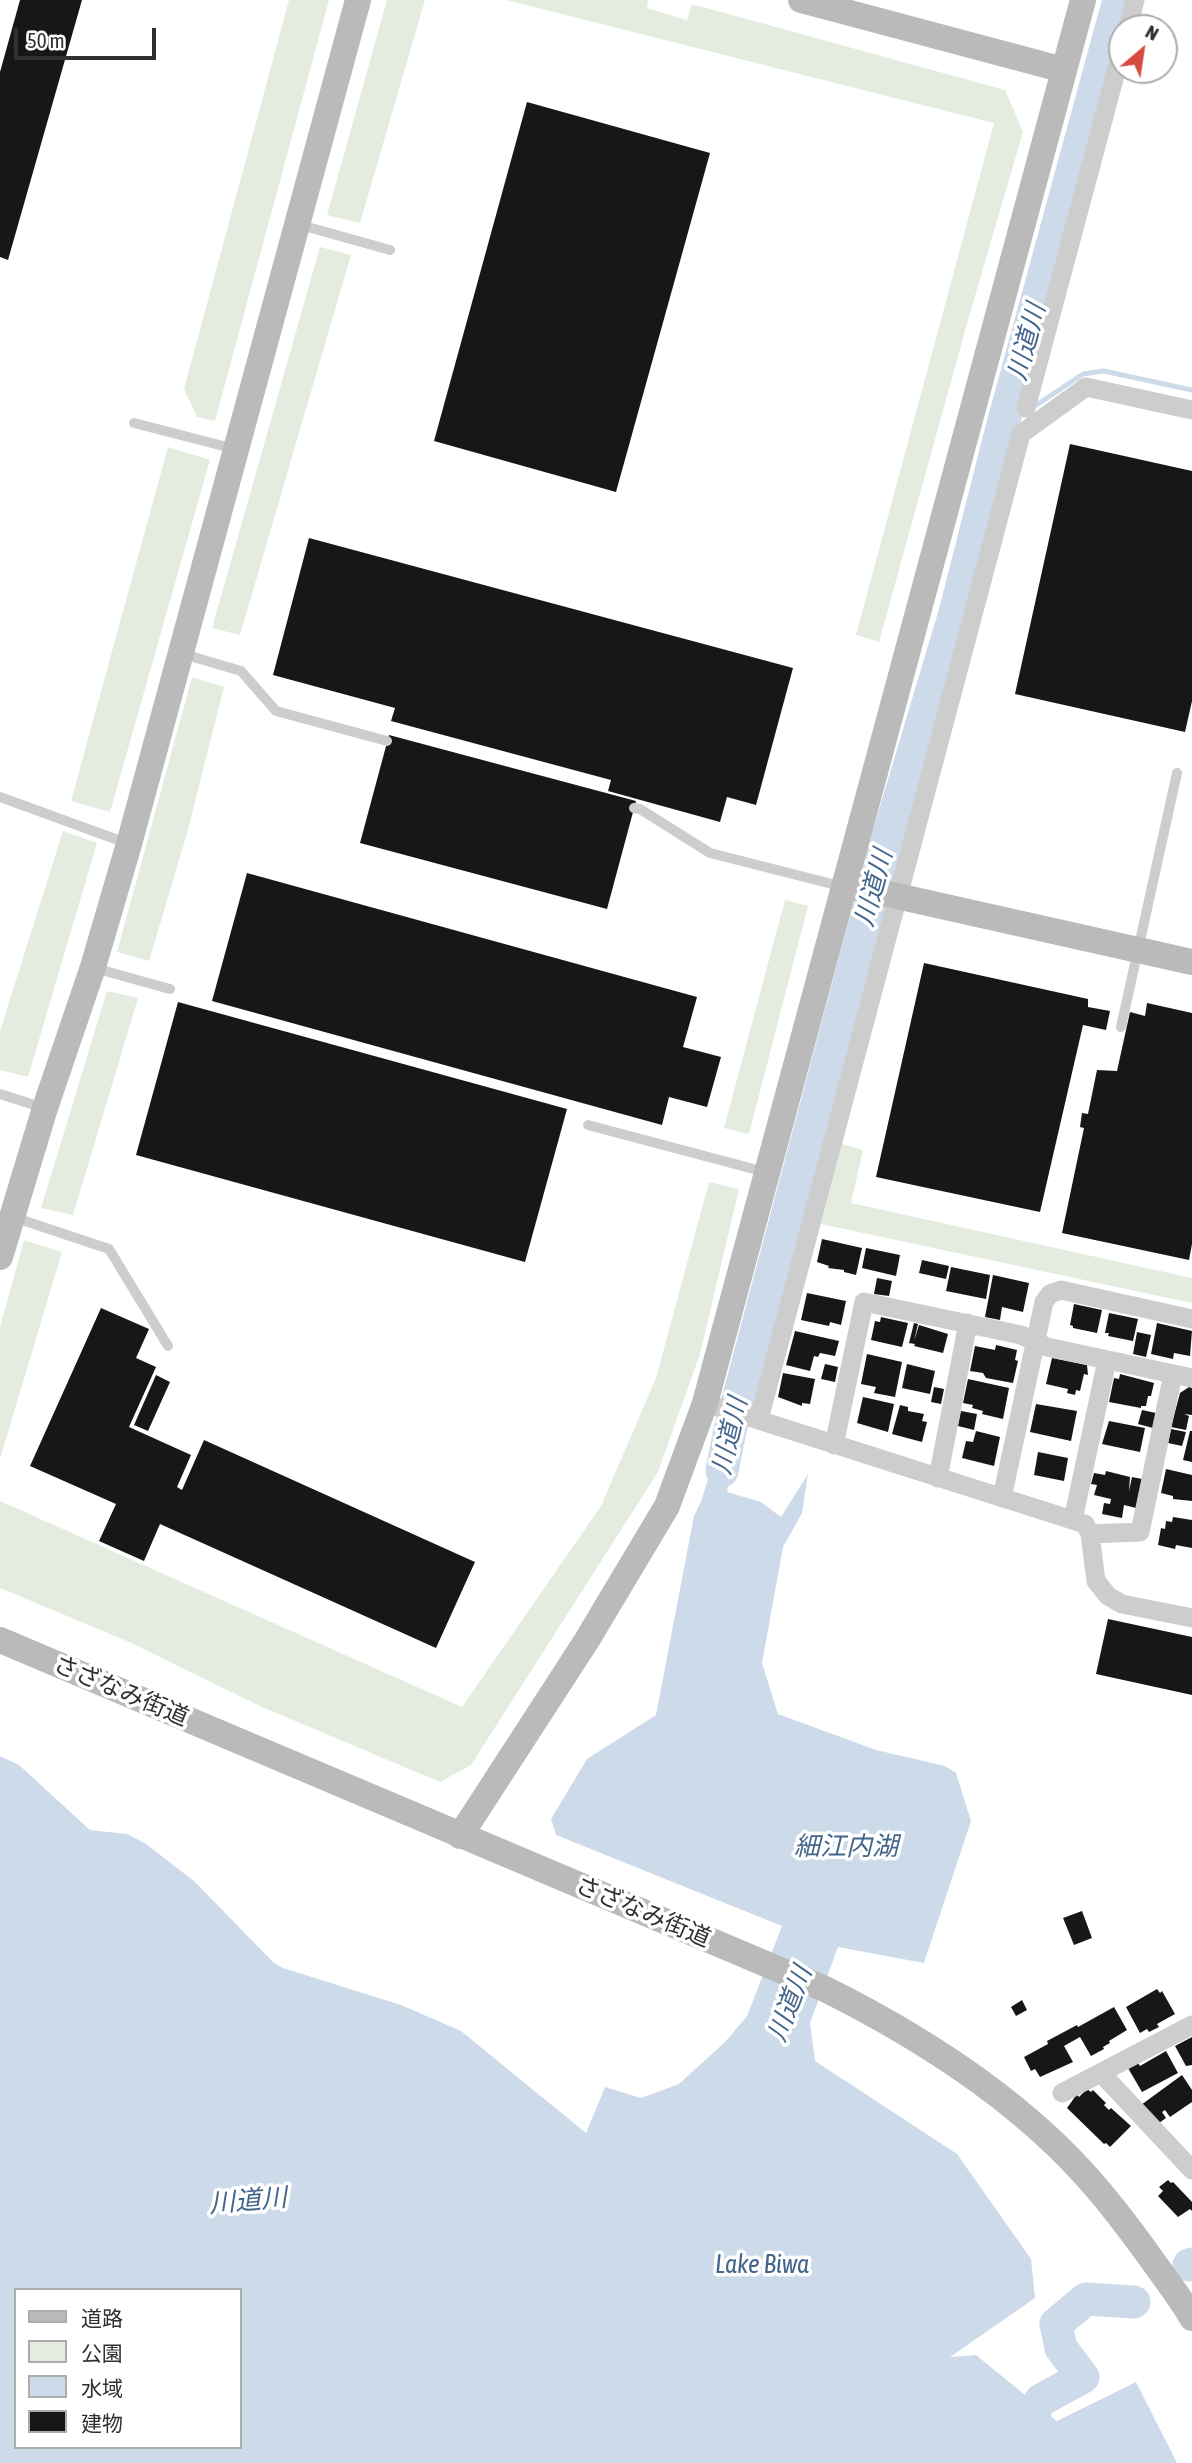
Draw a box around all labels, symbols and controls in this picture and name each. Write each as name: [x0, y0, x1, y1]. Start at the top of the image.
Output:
scale bar: [18, 14, 159, 58]
north arrow: [1108, 14, 1178, 84]
text: N: [1142, 20, 1162, 45]
text: 50 m: [27, 28, 65, 52]
water label: 川道川: [1002, 300, 1052, 384]
water label: 川道川: [849, 846, 899, 930]
water label: 川道川: [706, 1394, 754, 1478]
street label: さざなみ街道: [49, 1650, 193, 1732]
water label: 細江内湖: [794, 1831, 898, 1863]
street label: さざなみ街道: [571, 1871, 715, 1953]
water label: 川道川: [761, 1962, 819, 2046]
water label: 川道川: [208, 2182, 288, 2220]
water label: Lake Biwa: [715, 2249, 809, 2281]
legend: [14, 2288, 242, 2449]
text: 道路: [81, 2306, 123, 2330]
text: 公園: [81, 2341, 123, 2365]
text: 水域: [81, 2376, 123, 2400]
text: 建物: [81, 2411, 123, 2435]

